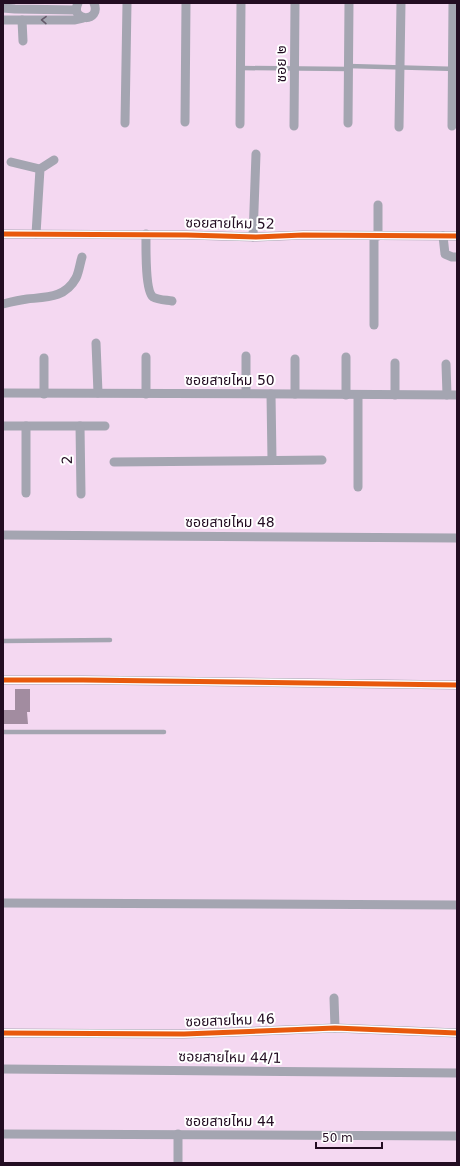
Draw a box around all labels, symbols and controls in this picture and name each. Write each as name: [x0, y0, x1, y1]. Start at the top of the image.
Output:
one-way arrow: [41, 16, 47, 24]
street label: ซอย ๒: [273, 45, 289, 83]
street label: ซอยสายไหม 52: [185, 214, 275, 232]
street label: ซอยสายไหม 50: [185, 372, 275, 388]
street label: 2: [59, 455, 75, 465]
street label: ซอยสายไหม 48: [185, 514, 275, 530]
street label: ซอยสายไหม 46: [185, 1010, 275, 1030]
street label: ซอยสายไหม 44/1: [178, 1048, 282, 1066]
street label: ซอยสายไหม 44: [185, 1113, 275, 1129]
scale bar: [316, 1124, 382, 1150]
text: 50 m: [322, 1131, 353, 1145]

